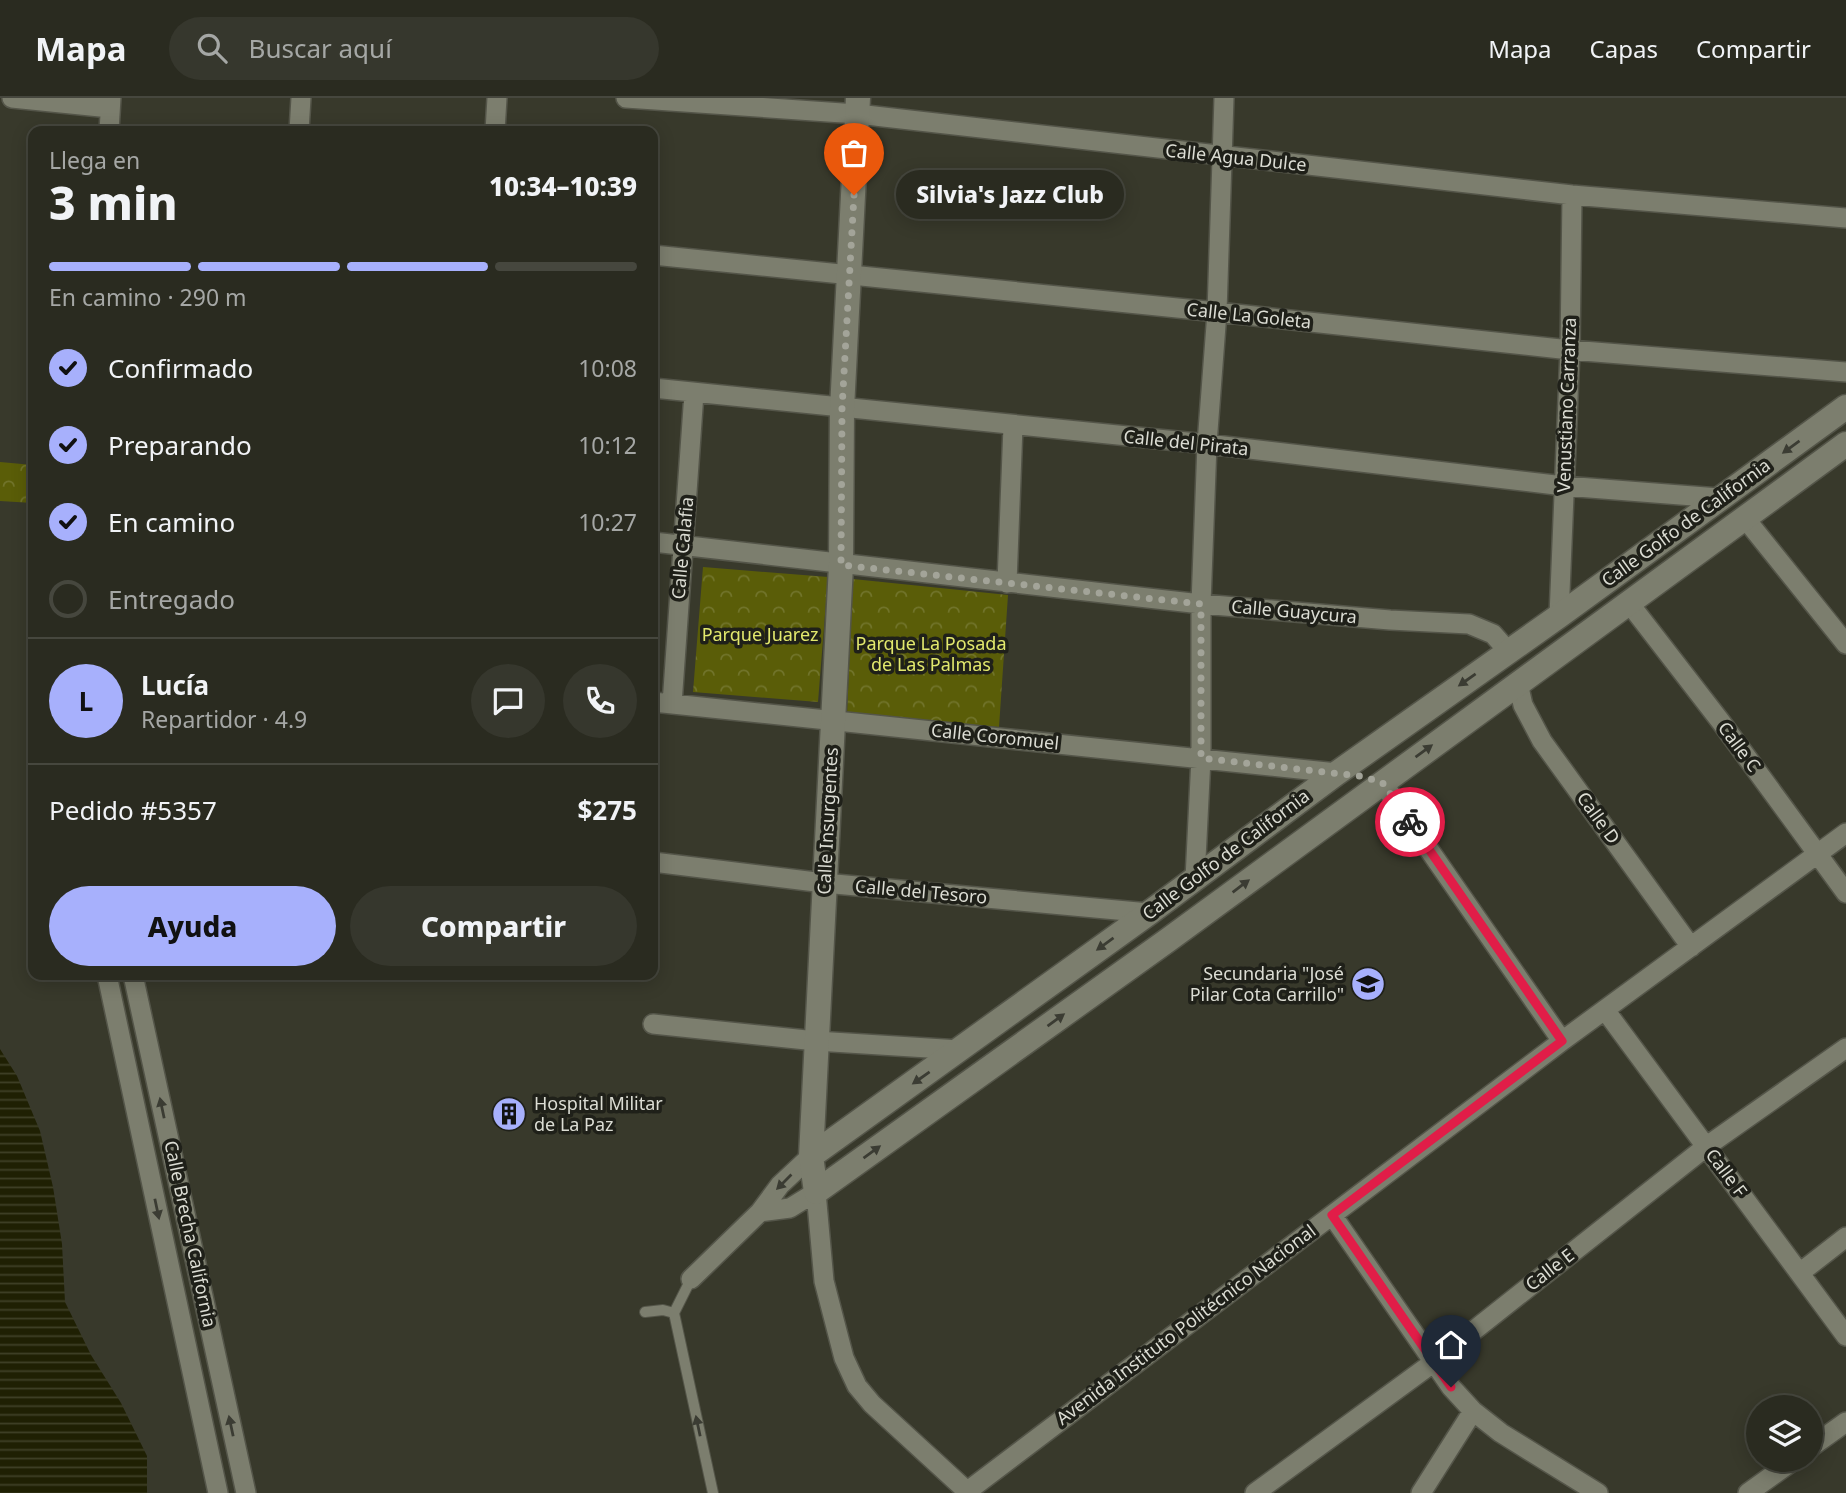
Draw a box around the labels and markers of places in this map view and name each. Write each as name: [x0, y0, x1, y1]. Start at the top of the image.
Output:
pin: [824, 123, 884, 195]
callout: Silvia's Jazz Club: [896, 170, 1124, 220]
place label: Secundaria "José Pilar Cota Carrillo": [1190, 961, 1344, 1006]
school or university icon: Secundaria "José Pilar Cota Carrillo": [1349, 965, 1387, 1003]
place label: Hospital Militar de La Paz: [534, 1091, 663, 1136]
building icon: Hospital Militar de La Paz: [490, 1095, 528, 1133]
pin: [1421, 1315, 1481, 1387]

